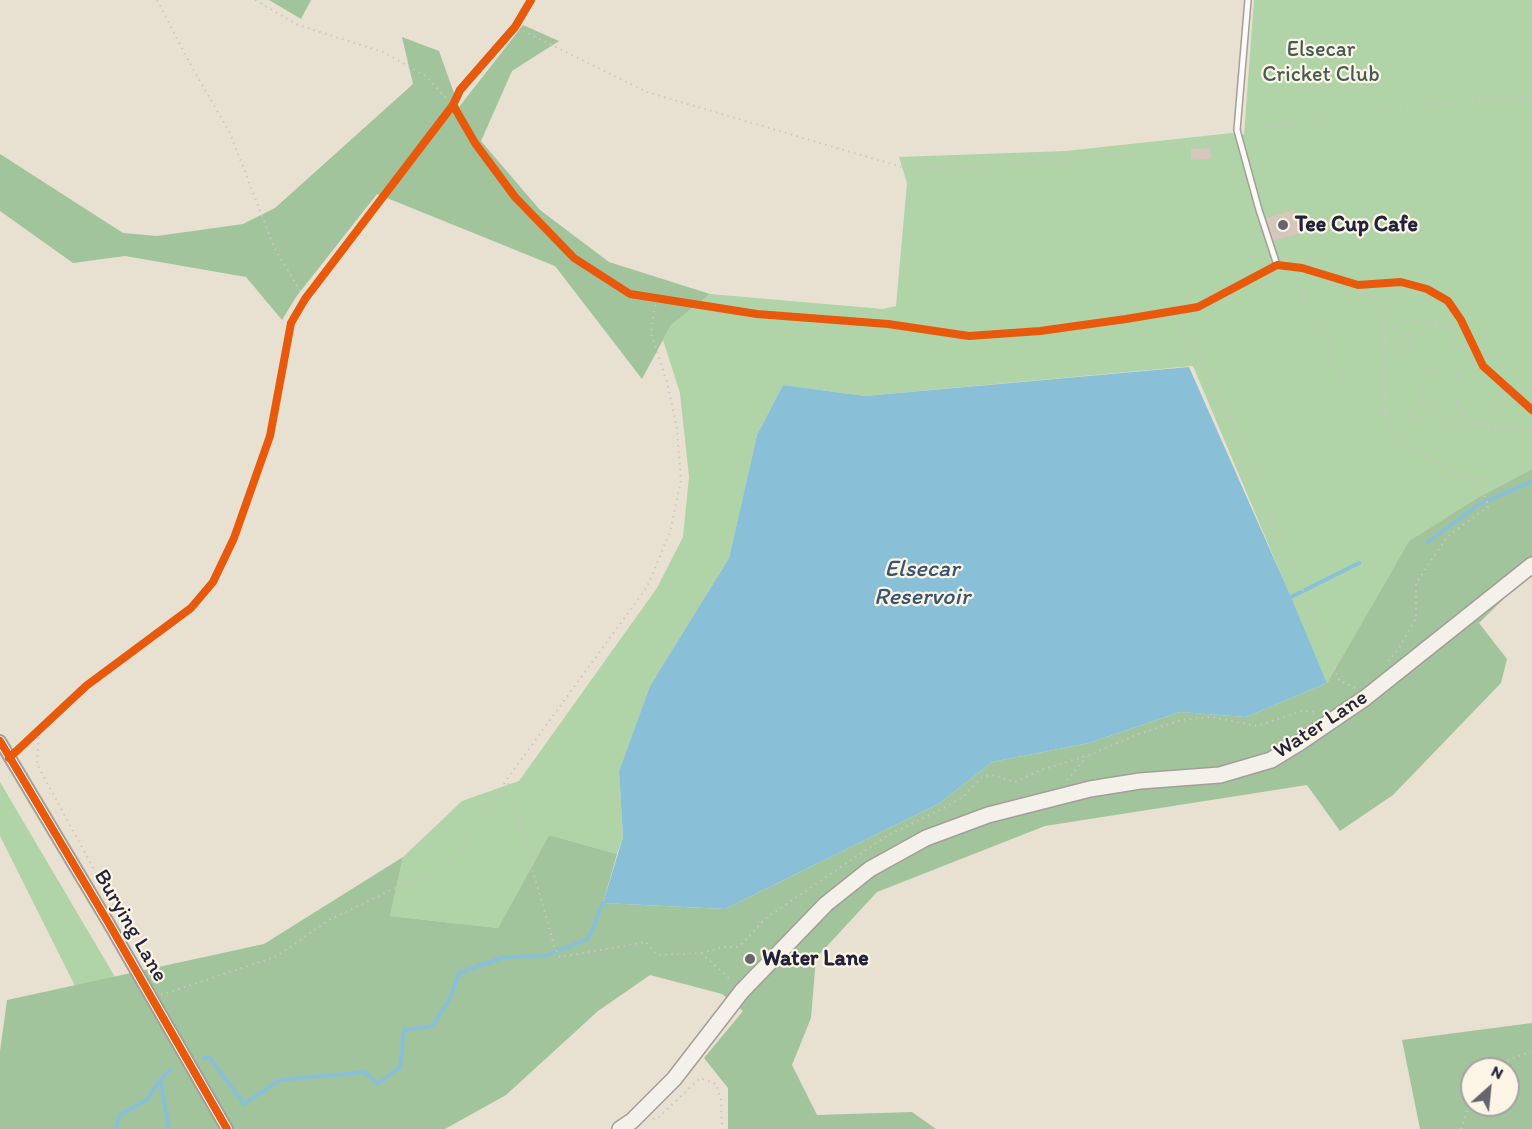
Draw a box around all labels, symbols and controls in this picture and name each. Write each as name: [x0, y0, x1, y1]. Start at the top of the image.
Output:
park label: Elsecar Cricket Club: [1262, 37, 1380, 88]
place label: Tee Cup Cafe: [1295, 212, 1418, 238]
marker: Tee Cup Cafe: [1276, 218, 1290, 232]
water label: Elsecar Reservoir: [874, 556, 970, 612]
street label: Water Lane: [1269, 685, 1373, 765]
street label: Burying Lane: [87, 865, 173, 987]
place label: Water Lane: [762, 946, 869, 972]
marker: Water Lane: [743, 952, 757, 966]
north arrow: [1460, 1057, 1520, 1117]
text: N: [1488, 1061, 1507, 1083]

